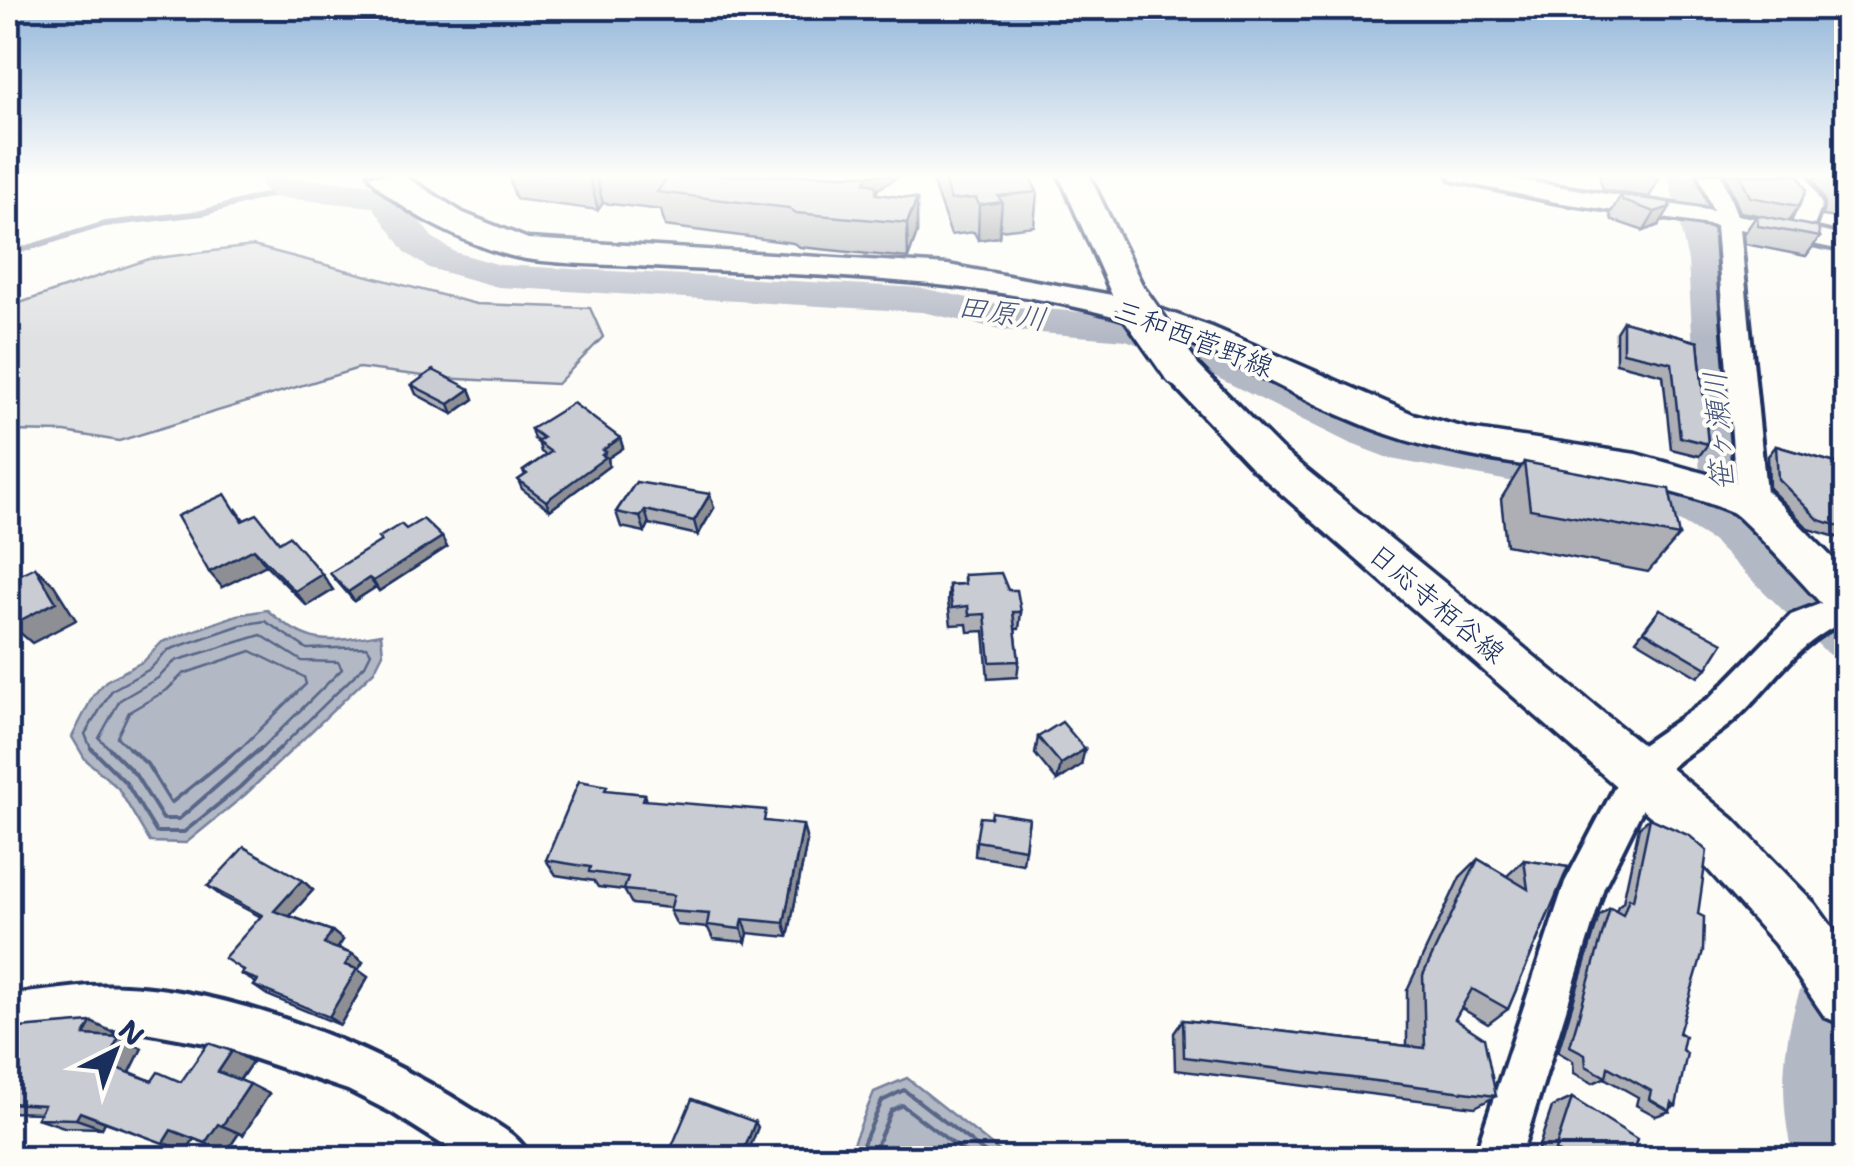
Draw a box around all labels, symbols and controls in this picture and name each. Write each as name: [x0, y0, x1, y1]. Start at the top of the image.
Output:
water label: 田原川: [954, 285, 1050, 340]
street label: 三和西菅野線: [1109, 290, 1279, 386]
water label: 笹ヶ瀬川: [1694, 370, 1743, 492]
street label: 日応寺栢谷線: [1360, 534, 1514, 672]
north arrow: [65, 1001, 165, 1101]
text: N: [111, 1011, 153, 1054]

